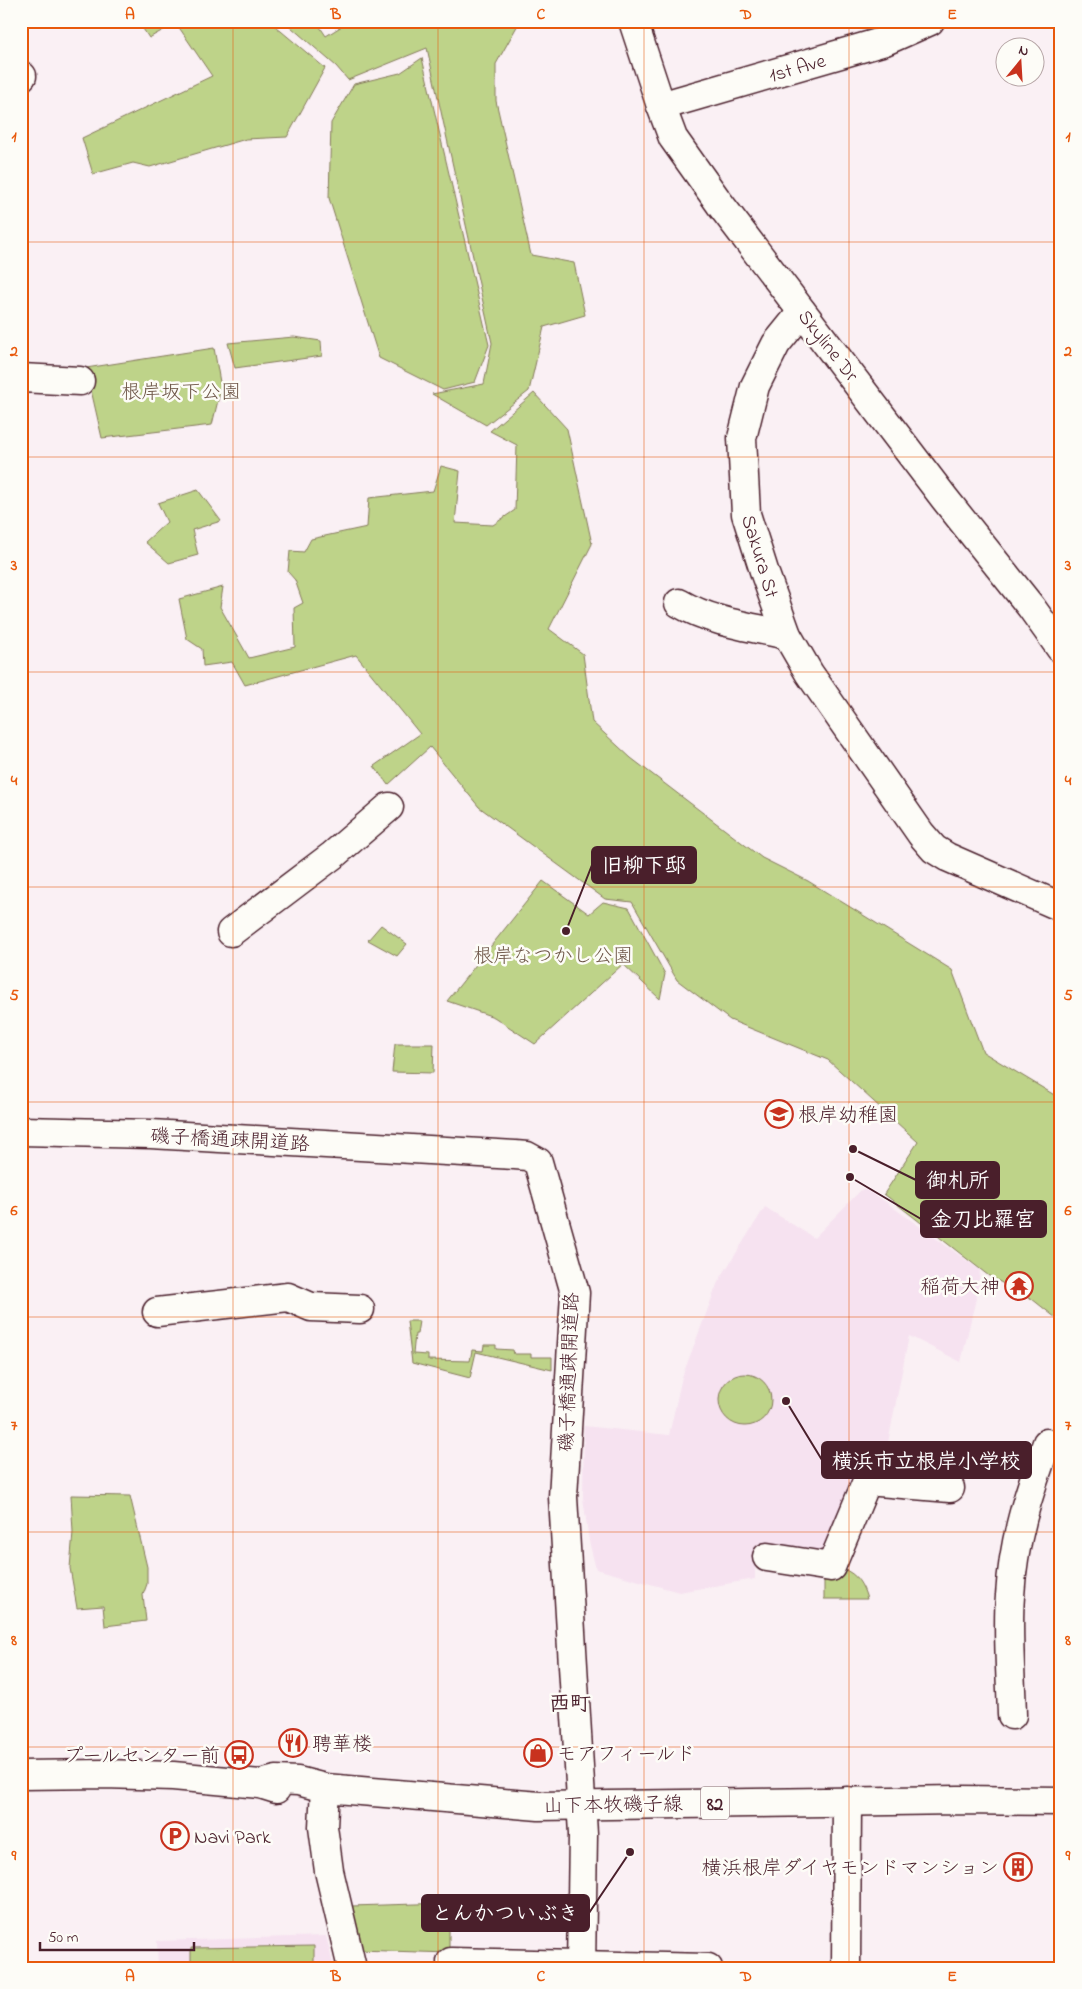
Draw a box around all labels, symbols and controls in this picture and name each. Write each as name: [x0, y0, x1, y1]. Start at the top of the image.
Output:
text: A: [125, 3, 135, 27]
text: B: [330, 3, 342, 27]
text: C: [537, 3, 546, 27]
text: D: [739, 3, 752, 27]
text: E: [947, 3, 957, 27]
north arrow: [994, 38, 1044, 88]
text: N: [1016, 40, 1031, 63]
street label: 1st Ave: [766, 47, 830, 91]
text: 1: [11, 125, 17, 149]
text: 1: [1065, 125, 1071, 149]
street label: Skyline Dr: [790, 304, 865, 389]
text: 2: [9, 340, 18, 364]
text: 2: [1063, 340, 1072, 364]
park label: 根岸坂下公園: [121, 379, 241, 408]
street label: Sakura St: [732, 512, 785, 602]
text: 3: [10, 554, 18, 578]
text: 3: [1064, 554, 1072, 578]
text: 4: [10, 769, 18, 793]
text: 4: [1064, 769, 1072, 793]
callout: 旧柳下邸: [592, 847, 696, 883]
text: 旧柳下邸: [602, 852, 686, 882]
park label: 根岸なつかし公園: [473, 943, 633, 972]
text: 5: [9, 984, 19, 1008]
text: 5: [1063, 984, 1073, 1008]
school or university icon: 根岸幼稚園: [764, 1099, 794, 1129]
place label: 根岸幼稚園: [798, 1102, 898, 1131]
street label: 磯子橋通疎開道路: [149, 1123, 311, 1160]
callout: 御札所: [916, 1162, 999, 1198]
text: 御札所: [927, 1167, 990, 1197]
text: 6: [9, 1199, 18, 1223]
text: 6: [1063, 1199, 1072, 1223]
callout: 金刀比羅宮: [921, 1201, 1046, 1237]
text: 金刀比羅宮: [931, 1206, 1036, 1236]
temple icon: 稲荷大神: [1004, 1271, 1034, 1301]
place label: 稲荷大神: [920, 1274, 1000, 1303]
street label: 磯子橋通疎開道路: [553, 1292, 588, 1453]
text: 7: [11, 1414, 18, 1438]
text: 7: [1065, 1414, 1072, 1438]
callout: 横浜市立根岸小学校: [822, 1442, 1031, 1478]
text: 横浜市立根岸小学校: [832, 1448, 1021, 1478]
text: 8: [10, 1629, 17, 1653]
text: 8: [1064, 1629, 1071, 1653]
district label: 西町: [549, 1690, 591, 1720]
restaurant icon: 聘華楼: [278, 1728, 308, 1758]
place label: 聘華楼: [312, 1731, 372, 1760]
shop icon: モアフィールド: [523, 1738, 553, 1768]
bus stop icon: プールセンター前: [224, 1740, 254, 1770]
place label: モアフィールド: [557, 1741, 696, 1770]
place label: プールセンター前: [63, 1743, 220, 1772]
road number: 82: [701, 1786, 729, 1820]
street label: 山下本牧磯子線: [543, 1791, 683, 1822]
parking icon: Navi Park: [160, 1821, 190, 1851]
place label: Navi Park: [194, 1824, 271, 1853]
text: 9: [11, 1844, 17, 1868]
text: 9: [1065, 1844, 1071, 1868]
building icon: 横浜根岸ダイヤモンドマンション: [1003, 1852, 1033, 1882]
place label: 横浜根岸ダイヤモンドマンション: [702, 1855, 999, 1884]
callout: とんかついぶき: [422, 1895, 589, 1931]
text: とんかついぶき: [431, 1900, 579, 1930]
scale bar: [40, 1919, 194, 1951]
text: 50 m: [48, 1927, 79, 1949]
text: A: [125, 1965, 135, 1989]
text: B: [330, 1965, 342, 1989]
text: C: [537, 1965, 546, 1989]
text: D: [739, 1965, 752, 1989]
text: E: [947, 1965, 957, 1989]

